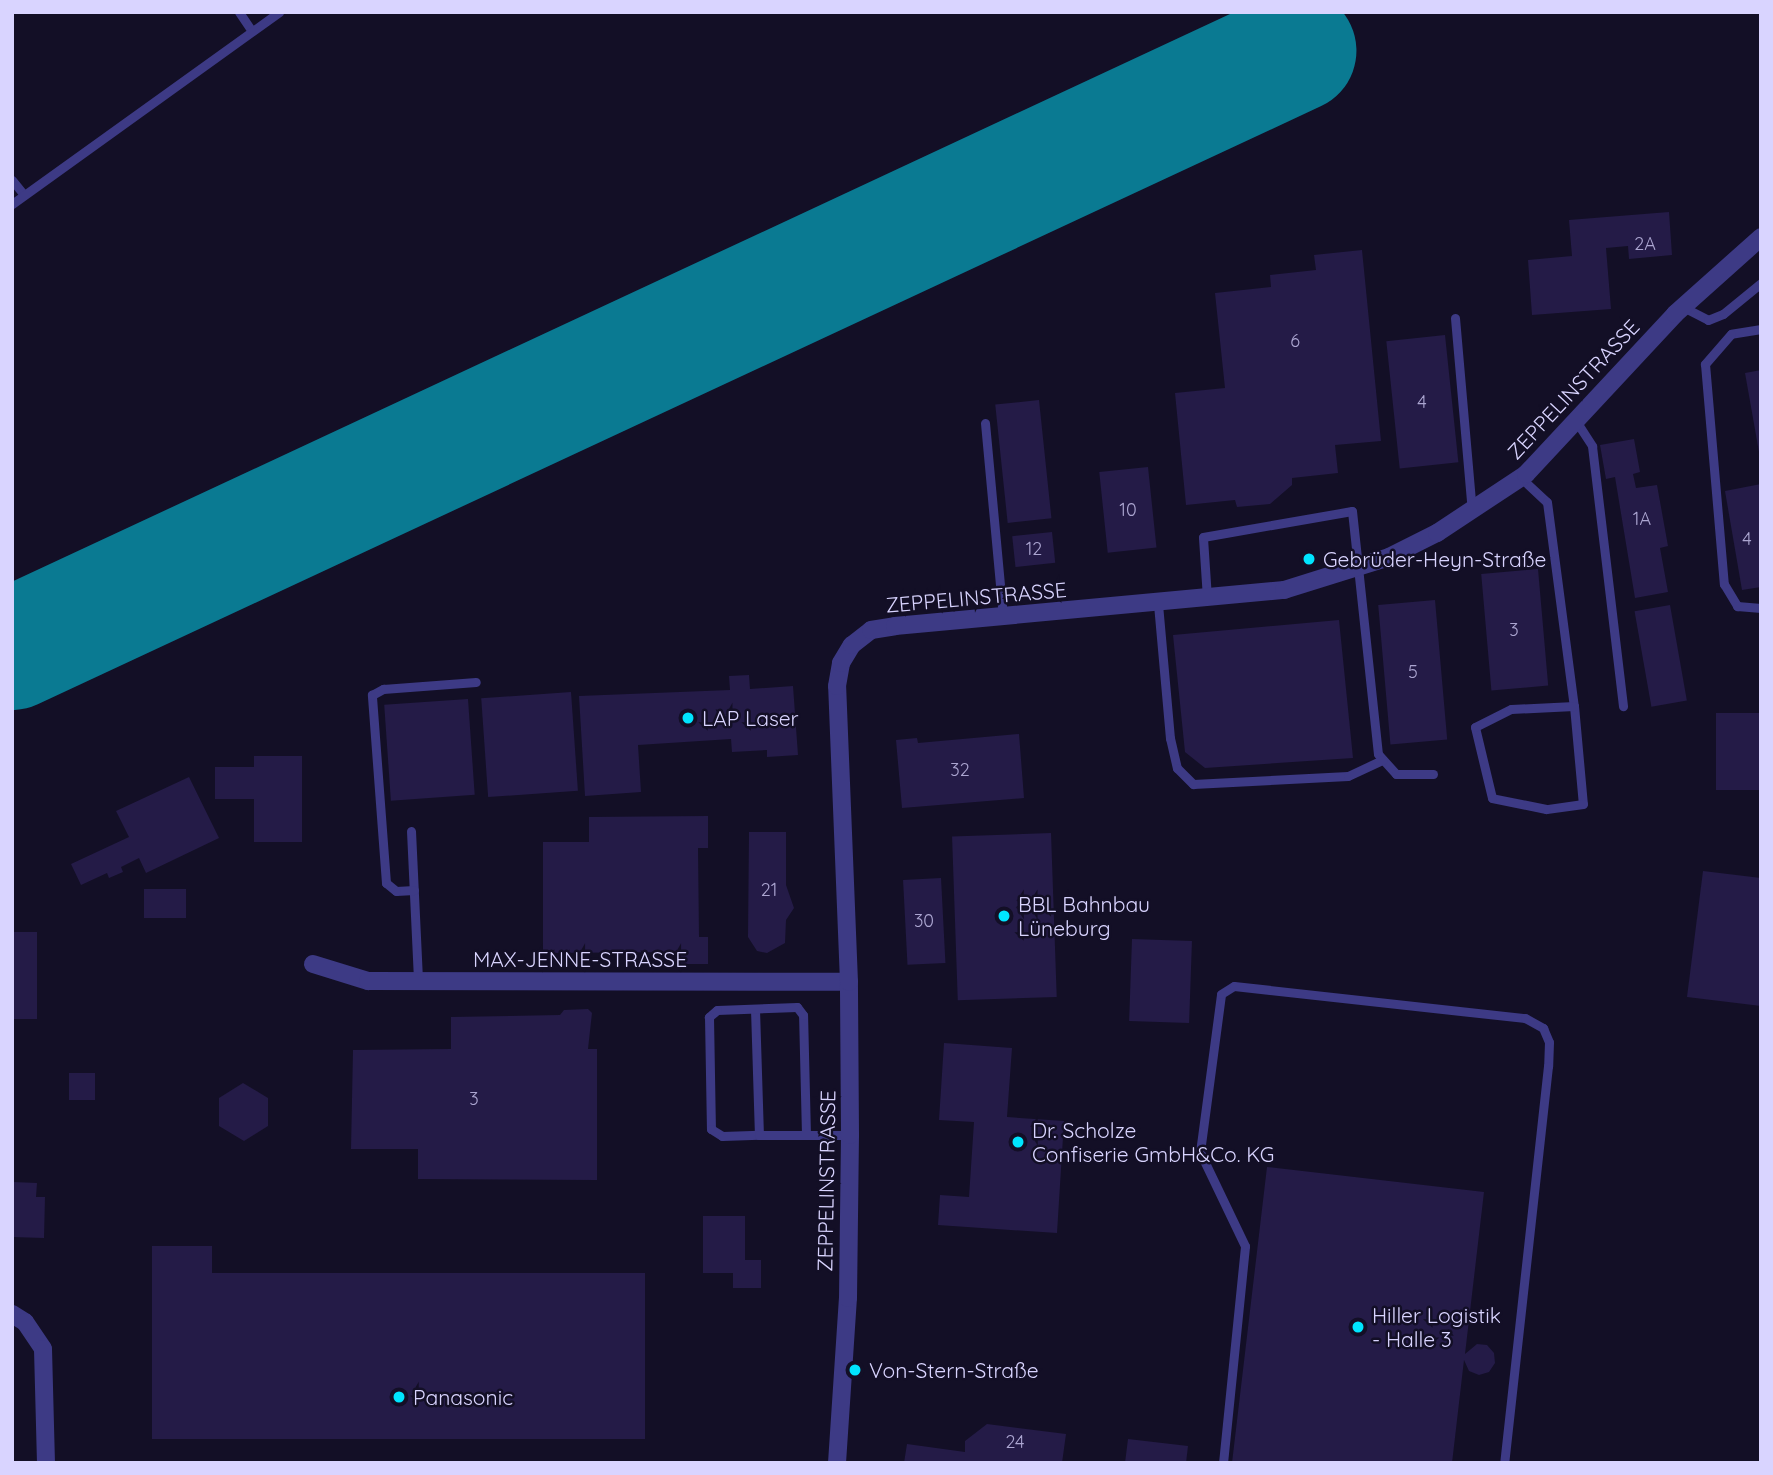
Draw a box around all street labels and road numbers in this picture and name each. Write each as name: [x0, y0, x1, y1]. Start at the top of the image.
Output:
street label: ZEPPELINSTRASSE: [1502, 314, 1644, 464]
street label: ZEPPELINSTRASSE: [884, 577, 1068, 617]
street label: MAX-JENNE-STRASSE: [473, 946, 687, 972]
street label: ZEPPELINSTRASSE: [812, 1090, 840, 1272]

